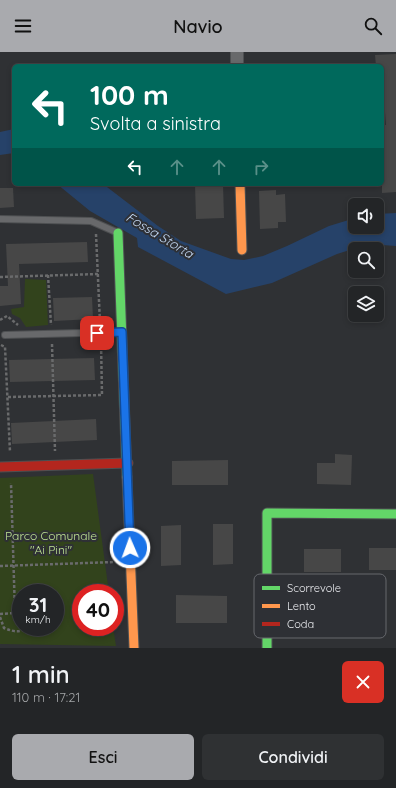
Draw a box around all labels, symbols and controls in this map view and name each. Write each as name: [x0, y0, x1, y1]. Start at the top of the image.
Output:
icon: menu: [12, 15, 34, 37]
text: Navio: [173, 15, 223, 38]
icon: search: [362, 15, 384, 37]
text: 100 m: [90, 77, 169, 112]
icon: left: [24, 80, 76, 132]
text: Svolta a sinistra: [90, 112, 221, 135]
icon: left: [124, 156, 146, 178]
icon: ahead: [166, 156, 188, 178]
icon: ahead: [208, 156, 230, 178]
icon: right: [250, 156, 272, 178]
map controls: [348, 198, 384, 322]
button: sound: [348, 198, 384, 234]
water label: Fossa Storta: [124, 209, 197, 262]
button: search: [348, 242, 384, 278]
button: layers: [348, 286, 384, 322]
pin: [80, 316, 114, 350]
icon: arrive: [86, 322, 108, 344]
position arrow: [109, 527, 151, 569]
park label: Parco Comunale "Ai Pini": [5, 528, 97, 557]
legend: [254, 574, 386, 638]
text: Scorrevole: [287, 581, 341, 595]
speed limit sign: 40: [72, 584, 124, 636]
text: 31: [29, 592, 47, 617]
text: Lento: [287, 599, 316, 613]
text: km/h: [25, 613, 51, 626]
text: Coda: [287, 617, 314, 631]
text: 1 min: [12, 659, 70, 689]
button: close: [342, 661, 384, 703]
text: 110 m · 17:21: [12, 689, 80, 705]
button: Esci: [12, 734, 194, 780]
button: Condividi: [202, 734, 384, 780]

